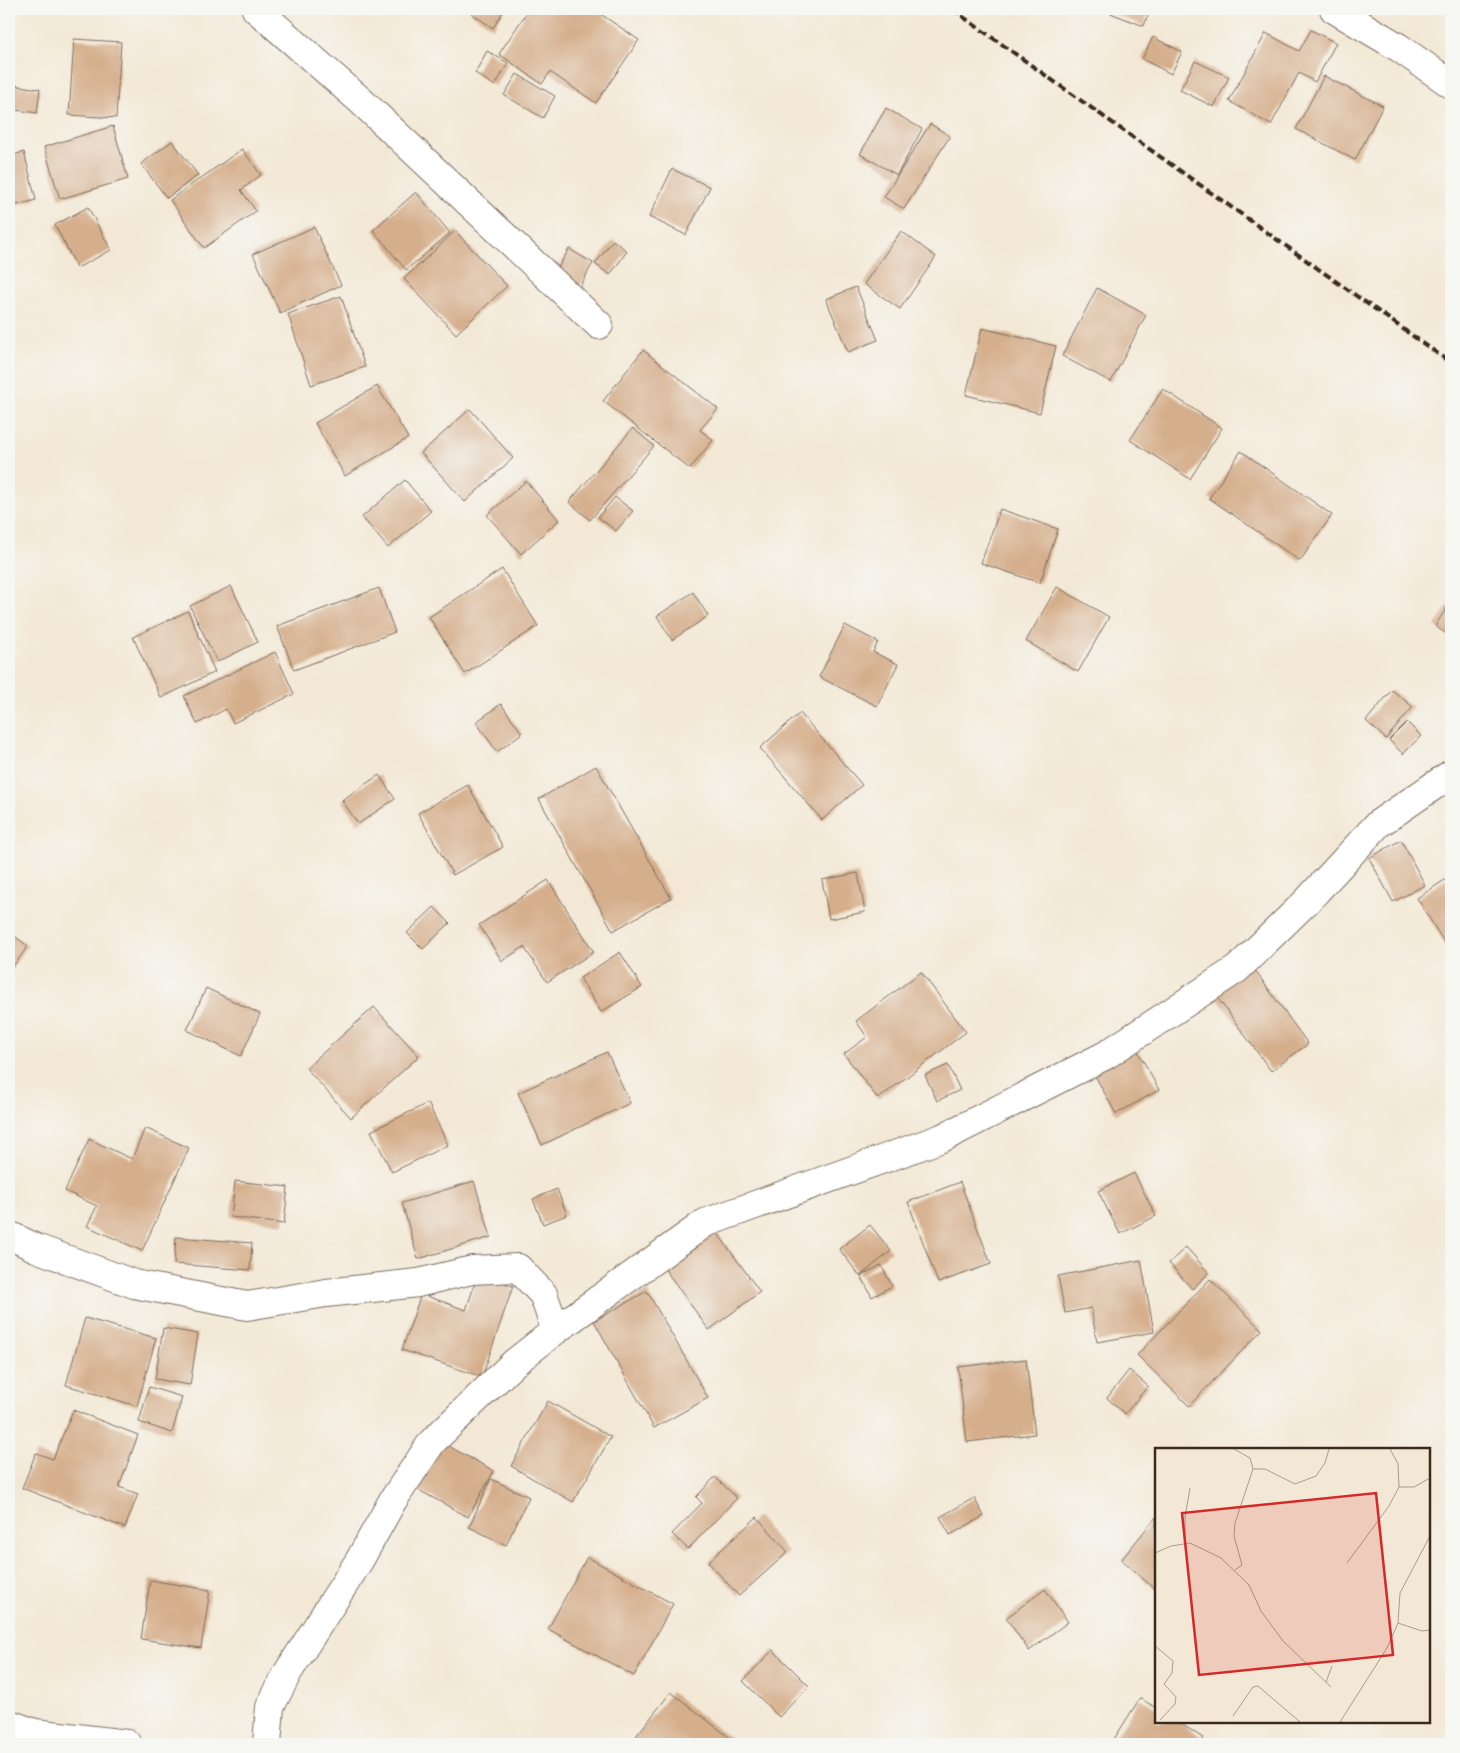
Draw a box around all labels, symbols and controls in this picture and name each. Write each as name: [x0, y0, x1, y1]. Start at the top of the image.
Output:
inset map: [1155, 1448, 1430, 1723]

